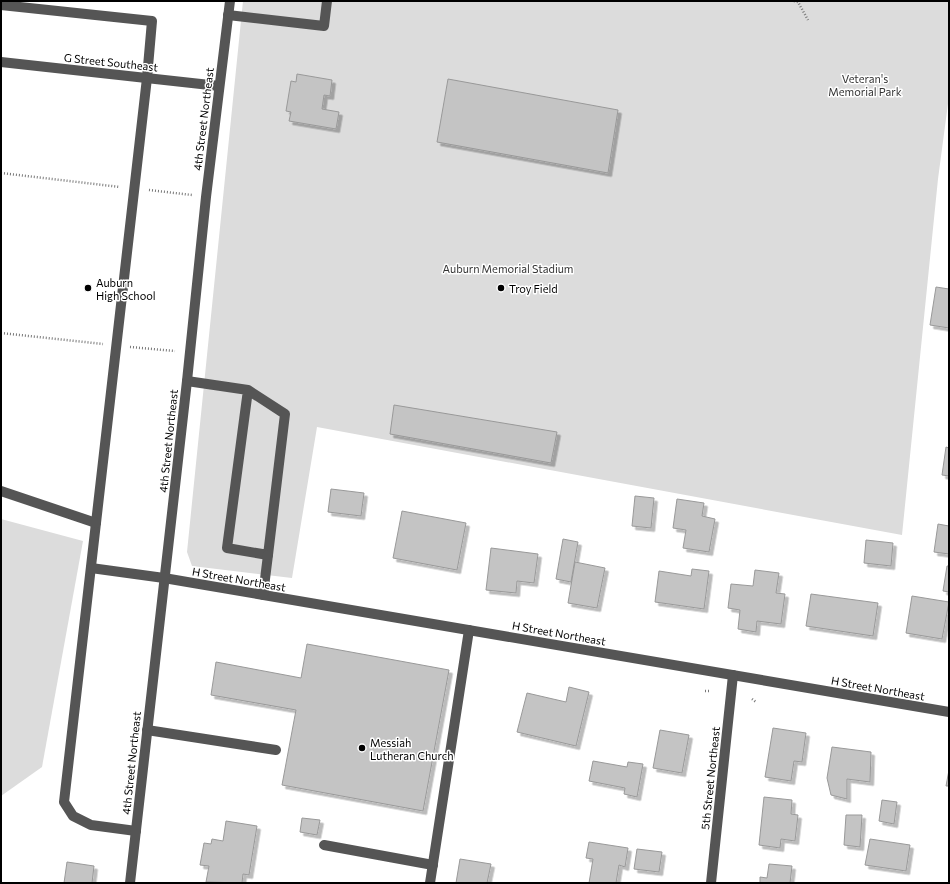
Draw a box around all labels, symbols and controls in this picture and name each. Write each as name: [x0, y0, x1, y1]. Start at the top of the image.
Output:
street label: G Street Southeast: [63, 51, 159, 73]
street label: 4th Street Northeast: [190, 66, 216, 171]
park label: Veteran's Memorial Park: [828, 72, 902, 98]
park label: Auburn Memorial Stadium: [443, 262, 573, 275]
place label: Auburn High School: [96, 276, 156, 302]
place label: Troy Field: [509, 282, 558, 295]
marker: Auburn High School: [83, 283, 93, 293]
marker: Troy Field: [496, 283, 506, 293]
street label: 4th Street Northeast: [156, 388, 180, 493]
street label: H Street Northeast: [191, 564, 287, 594]
street label: H Street Northeast: [511, 618, 607, 648]
street label: H Street Northeast: [830, 673, 926, 703]
street label: 4th Street Northeast: [119, 710, 143, 815]
street label: 5th Street Northeast: [698, 725, 722, 830]
place label: Messiah Lutheran Church: [370, 736, 453, 762]
marker: Messiah Lutheran Church: [357, 743, 367, 753]

